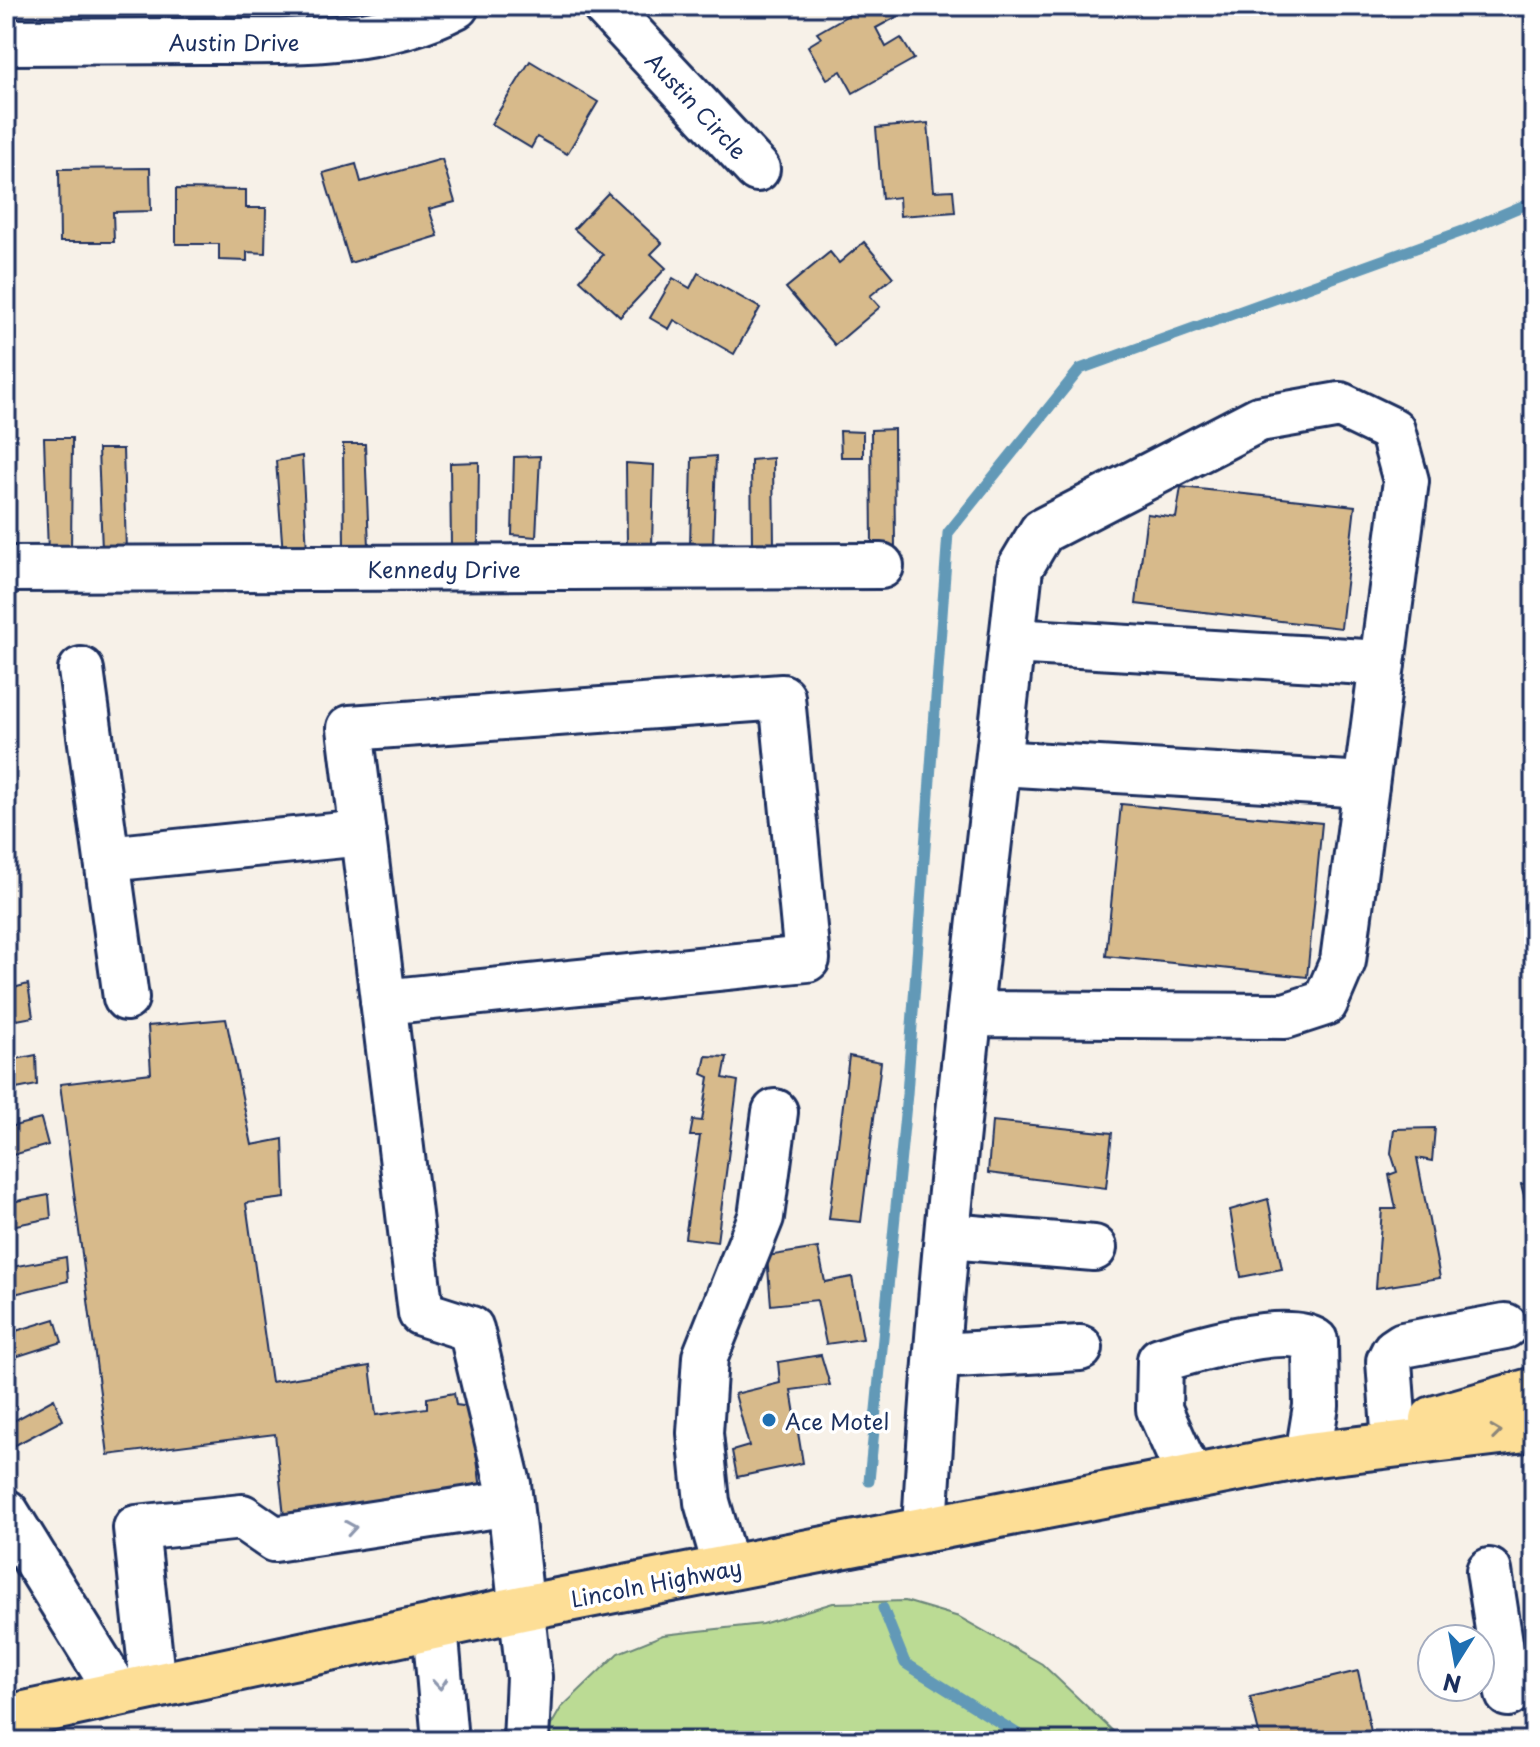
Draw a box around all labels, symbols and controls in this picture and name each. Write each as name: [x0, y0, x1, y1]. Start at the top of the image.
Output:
street label: Austin Drive: [169, 25, 300, 58]
street label: Austin Circle: [639, 44, 755, 166]
street label: Kennedy Drive: [367, 552, 521, 585]
place label: Ace Motel: [785, 1404, 889, 1437]
marker: Ace Motel: [760, 1411, 778, 1429]
one-way arrow: [1490, 1424, 1503, 1441]
one-way arrow: [344, 1520, 358, 1537]
street label: Lincoln Highway: [568, 1549, 744, 1615]
north arrow: [1416, 1623, 1496, 1703]
text: N: [1440, 1666, 1464, 1702]
one-way arrow: [431, 1678, 448, 1691]

